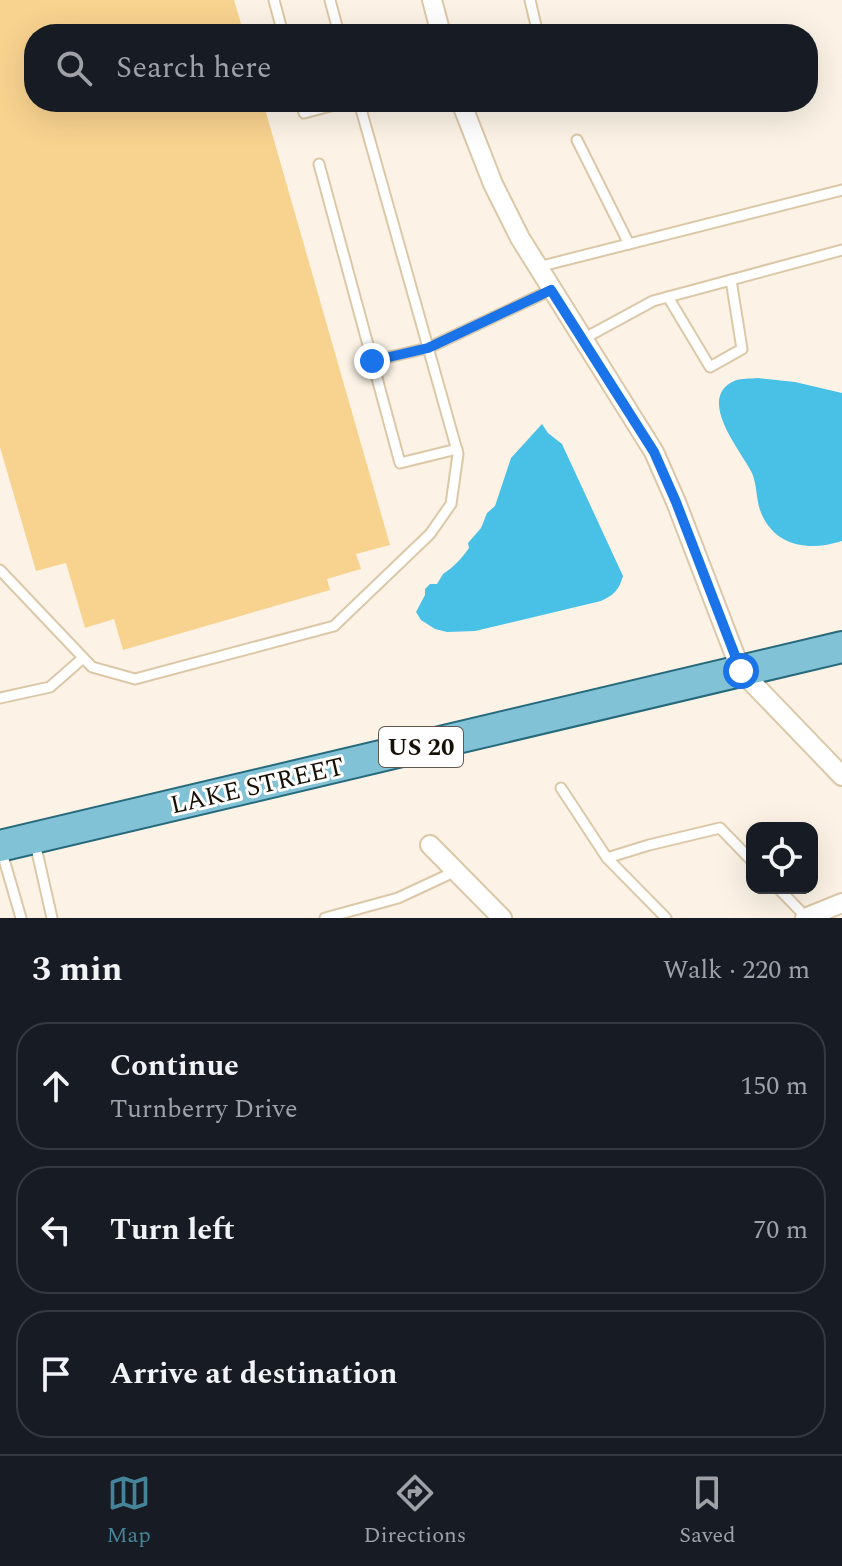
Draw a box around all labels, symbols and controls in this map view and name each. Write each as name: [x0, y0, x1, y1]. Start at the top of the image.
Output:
search box: [24, 24, 818, 112]
text: Search here: [116, 45, 272, 91]
icon: search: [52, 46, 96, 90]
route end: [354, 343, 390, 379]
route start: [723, 653, 759, 689]
road number: US 20: [379, 727, 463, 767]
street label: LAKE STREET: [166, 747, 348, 825]
map controls: [746, 822, 818, 894]
button: locate: [746, 822, 818, 894]
text: 3 min: [32, 944, 122, 996]
text: Walk · 220 m: [663, 950, 810, 990]
text: Continue: [110, 1043, 239, 1089]
icon: ahead: [34, 1064, 78, 1108]
text: 150 m: [740, 1066, 808, 1106]
text: Turnberry Drive: [110, 1089, 298, 1129]
text: Turn left: [110, 1207, 235, 1253]
icon: left: [34, 1208, 78, 1252]
text: 70 m: [753, 1210, 808, 1250]
text: Arrive at destination: [110, 1351, 397, 1397]
icon: arrive: [34, 1352, 78, 1396]
tab: Map: [106, 1471, 151, 1552]
tab: Directions: [364, 1471, 466, 1552]
tab: Saved: [679, 1471, 736, 1552]

